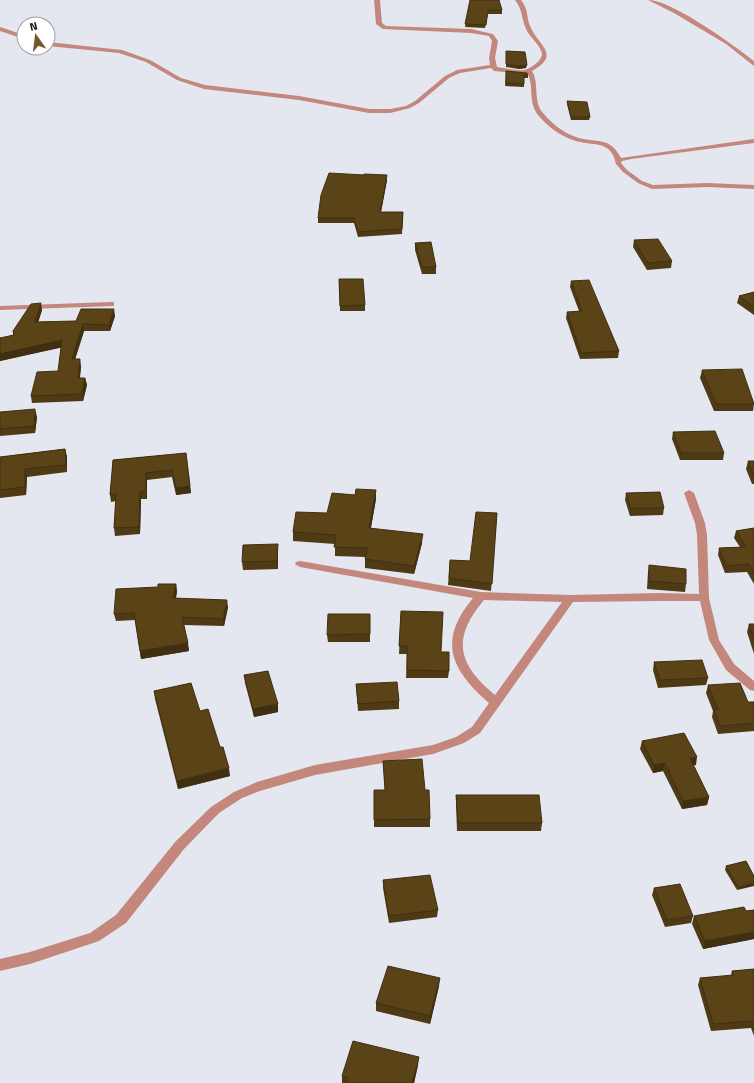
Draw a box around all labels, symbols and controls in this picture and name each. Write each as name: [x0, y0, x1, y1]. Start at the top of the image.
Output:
north arrow: [16, 16, 56, 56]
text: N: [28, 18, 39, 35]

